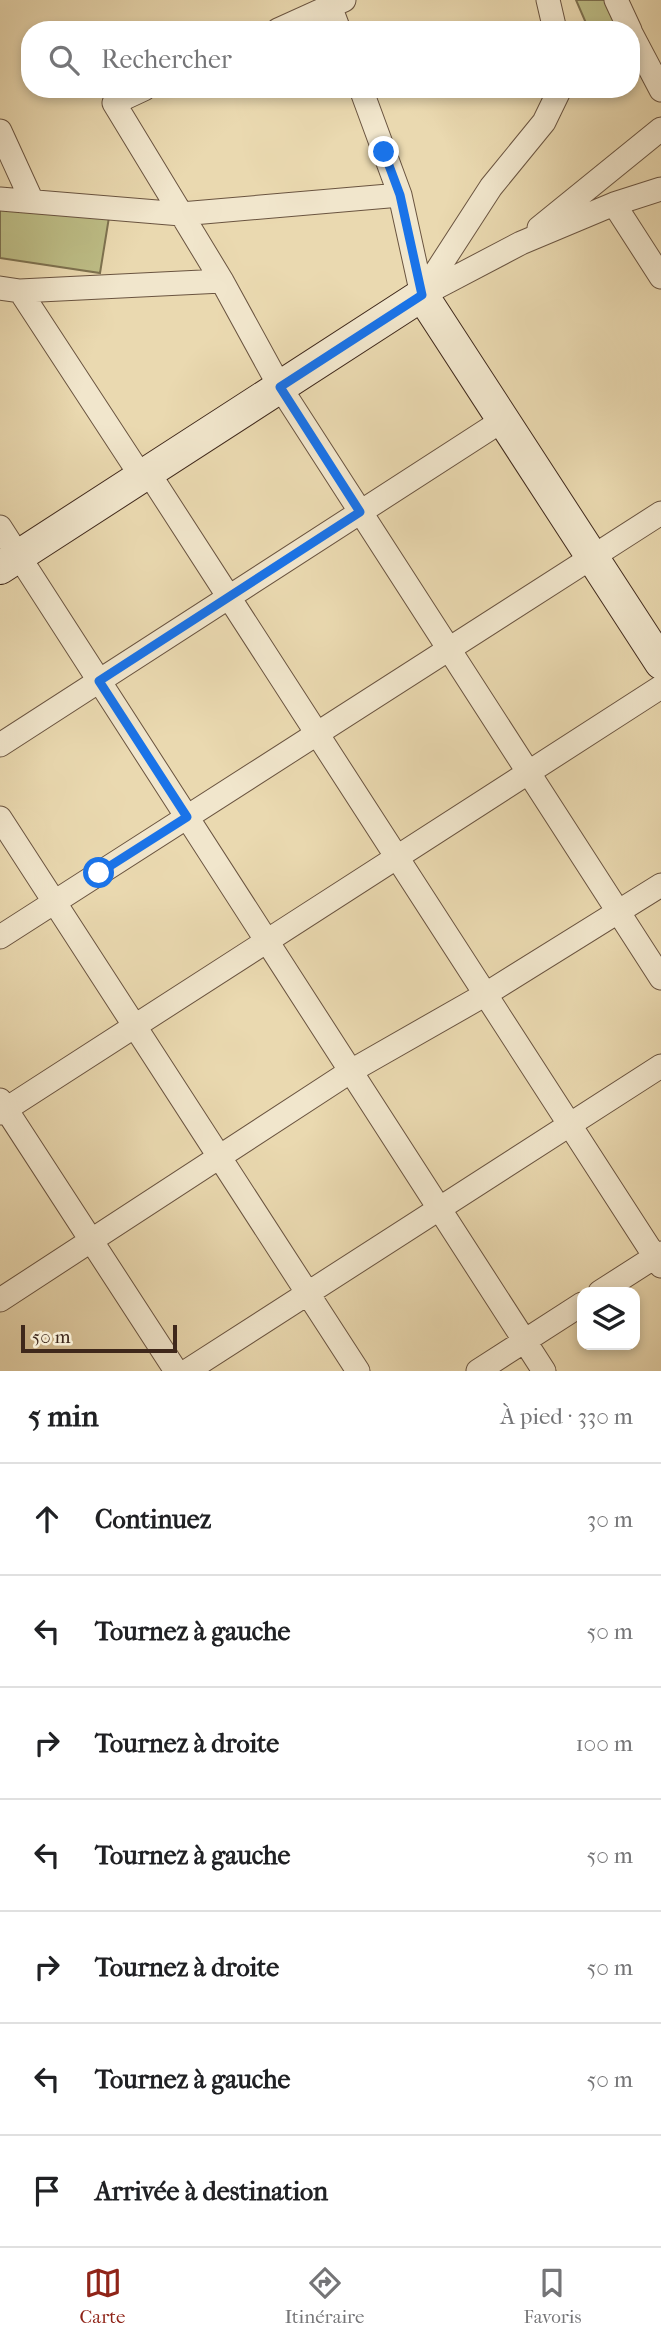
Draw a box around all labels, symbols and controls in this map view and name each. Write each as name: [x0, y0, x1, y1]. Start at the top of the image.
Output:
search box: [21, 21, 640, 98]
icon: search: [45, 41, 83, 79]
text: Rechercher: [101, 44, 232, 75]
route end: [368, 136, 399, 167]
route start: [83, 857, 114, 888]
map controls: [577, 1287, 640, 1350]
button: layers: [577, 1287, 640, 1350]
scale bar: [21, 1322, 177, 1354]
text: 50 m: [32, 1326, 71, 1348]
text: 5 min: [28, 1399, 99, 1434]
text: À pied · 330 m: [500, 1403, 633, 1430]
icon: ahead: [28, 1500, 66, 1538]
text: Continuez: [95, 1504, 211, 1535]
text: 30 m: [587, 1506, 633, 1533]
icon: left: [28, 1612, 66, 1650]
text: Tournez à gauche: [95, 1616, 290, 1647]
text: 50 m: [586, 1618, 633, 1645]
icon: right: [28, 1724, 66, 1762]
text: Tournez à droite: [95, 1728, 279, 1759]
text: 100 m: [575, 1730, 633, 1757]
icon: left: [28, 1836, 66, 1874]
text: Tournez à gauche: [95, 1840, 290, 1871]
text: 50 m: [586, 1842, 633, 1869]
icon: right: [28, 1948, 66, 1986]
text: Tournez à droite: [95, 1952, 279, 1983]
text: 50 m: [586, 1954, 633, 1981]
icon: left: [28, 2060, 66, 2098]
text: Tournez à gauche: [95, 2064, 290, 2095]
text: 50 m: [586, 2066, 633, 2093]
icon: arrive: [28, 2172, 66, 2210]
text: Arrivée à destination: [95, 2176, 328, 2207]
tab: Carte: [80, 2264, 126, 2328]
tab: Itinéraire: [285, 2264, 364, 2328]
tab: Favoris: [524, 2264, 581, 2328]

